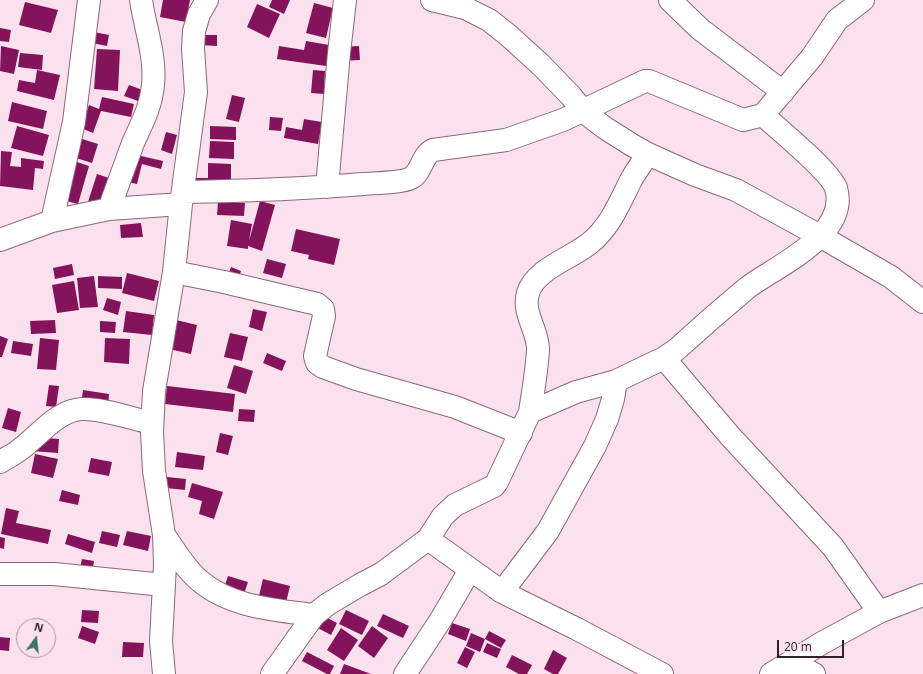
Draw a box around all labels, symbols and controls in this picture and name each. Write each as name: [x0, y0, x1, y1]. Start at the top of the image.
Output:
north arrow: [16, 618, 56, 658]
text: N: [33, 618, 45, 635]
scale bar: [779, 632, 846, 658]
text: 20 m: [784, 638, 812, 655]

